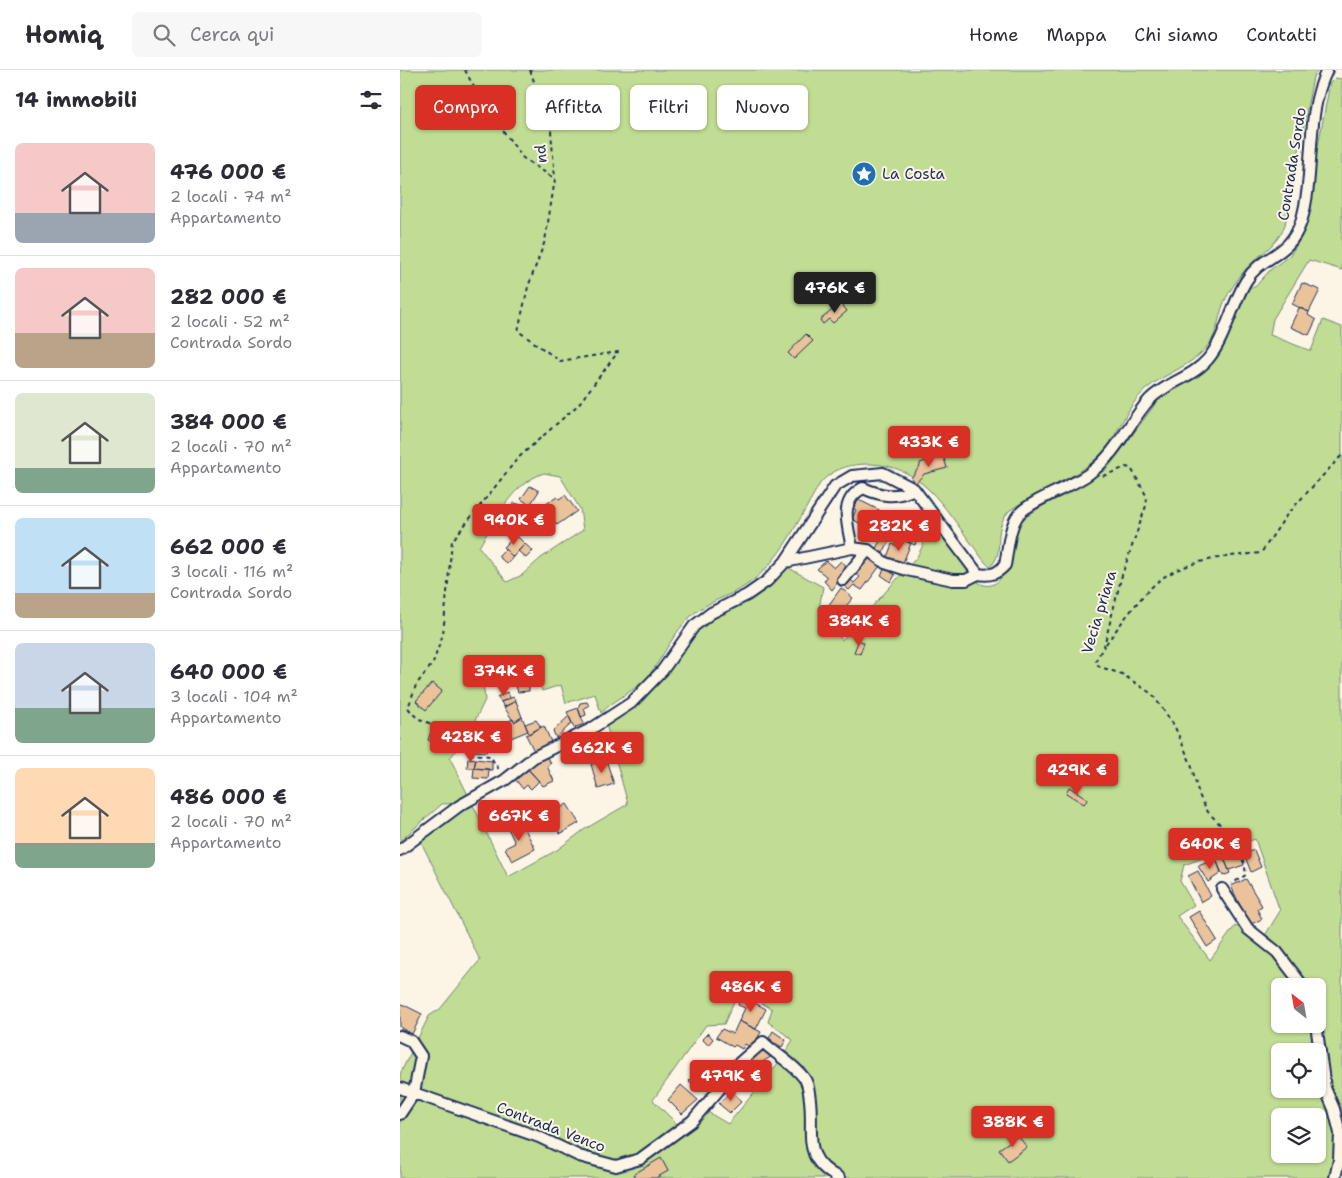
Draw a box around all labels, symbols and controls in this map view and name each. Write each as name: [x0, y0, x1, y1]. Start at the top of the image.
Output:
search box: [132, 12, 482, 57]
text: Homiq: [25, 19, 102, 51]
icon: search: [150, 21, 178, 49]
text: Cerca qui: [190, 22, 274, 47]
text: Home: [969, 23, 1018, 47]
text: Mappa: [1046, 23, 1106, 47]
text: Chi siamo: [1134, 23, 1218, 47]
text: Contatti: [1246, 23, 1317, 47]
chip: Compra: [415, 85, 516, 130]
chip: Affitta: [526, 85, 620, 130]
chip: Filtri: [630, 85, 707, 130]
chip: Nuovo: [717, 85, 808, 130]
text: 14 immobili: [15, 86, 137, 114]
icon: filters: [357, 86, 385, 114]
street label: Contrada Sordo: [1273, 106, 1311, 222]
street label: nd: [530, 143, 552, 164]
text: 476 000 €: [170, 158, 286, 186]
place icon: La Costa: [851, 161, 877, 187]
icon: home: [55, 163, 115, 223]
place label: La Costa: [882, 164, 946, 184]
text: 2 locali · 74 m²: [170, 186, 292, 207]
text: Appartamento: [170, 207, 281, 228]
pin: 476K €: [794, 272, 876, 314]
text: 476K €: [805, 277, 865, 298]
text: 282 000 €: [170, 283, 287, 311]
icon: home: [55, 288, 115, 348]
text: 2 locali · 52 m²: [170, 311, 290, 332]
text: Contrada Sordo: [170, 332, 292, 353]
text: 384 000 €: [170, 408, 287, 436]
icon: home: [55, 413, 115, 473]
pin: 433K €: [888, 426, 970, 468]
text: 433K €: [899, 431, 959, 452]
text: 2 locali · 70 m²: [170, 436, 292, 457]
text: Appartamento: [170, 457, 281, 478]
pin: 940K €: [473, 504, 555, 546]
text: 940K €: [483, 509, 545, 530]
pin: 282K €: [858, 510, 940, 552]
text: 282K €: [869, 515, 929, 536]
text: 662 000 €: [170, 533, 287, 561]
icon: home: [55, 538, 115, 598]
text: 3 locali · 116 m²: [170, 561, 293, 582]
street label: Vecia priara: [1077, 567, 1121, 656]
text: Contrada Sordo: [170, 582, 292, 603]
pin: 384K €: [818, 604, 900, 647]
text: 384K €: [829, 610, 889, 631]
pin: 374K €: [463, 654, 545, 697]
text: 640 000 €: [170, 658, 287, 686]
text: 374K €: [474, 660, 534, 681]
icon: home: [55, 663, 115, 723]
text: 3 locali · 104 m²: [170, 686, 298, 707]
text: Appartamento: [170, 707, 281, 728]
pin: 428K €: [430, 720, 512, 763]
text: 428K €: [441, 726, 501, 747]
pin: 662K €: [561, 732, 643, 774]
text: 662K €: [572, 737, 632, 758]
pin: 429K €: [1036, 754, 1118, 796]
text: 429K €: [1047, 759, 1107, 780]
text: 486 000 €: [170, 783, 287, 811]
icon: home: [55, 788, 115, 848]
pin: 667K €: [478, 800, 560, 842]
text: 667K €: [489, 805, 549, 826]
text: 2 locali · 70 m²: [170, 811, 292, 832]
pin: 640K €: [1169, 828, 1251, 870]
text: Appartamento: [170, 832, 281, 853]
text: 640K €: [1179, 833, 1241, 854]
pin: 486K €: [710, 970, 792, 1013]
text: 486K €: [720, 976, 782, 997]
north arrow: [1271, 978, 1326, 1032]
map controls: [1271, 978, 1326, 1163]
button: locate: [1271, 1043, 1326, 1098]
pin: 479K €: [690, 1060, 772, 1102]
text: 479K €: [701, 1065, 761, 1086]
street label: Contrada Venco: [494, 1097, 608, 1157]
pin: 388K €: [972, 1106, 1054, 1148]
button: layers: [1271, 1108, 1326, 1163]
text: 388K €: [982, 1111, 1044, 1132]

